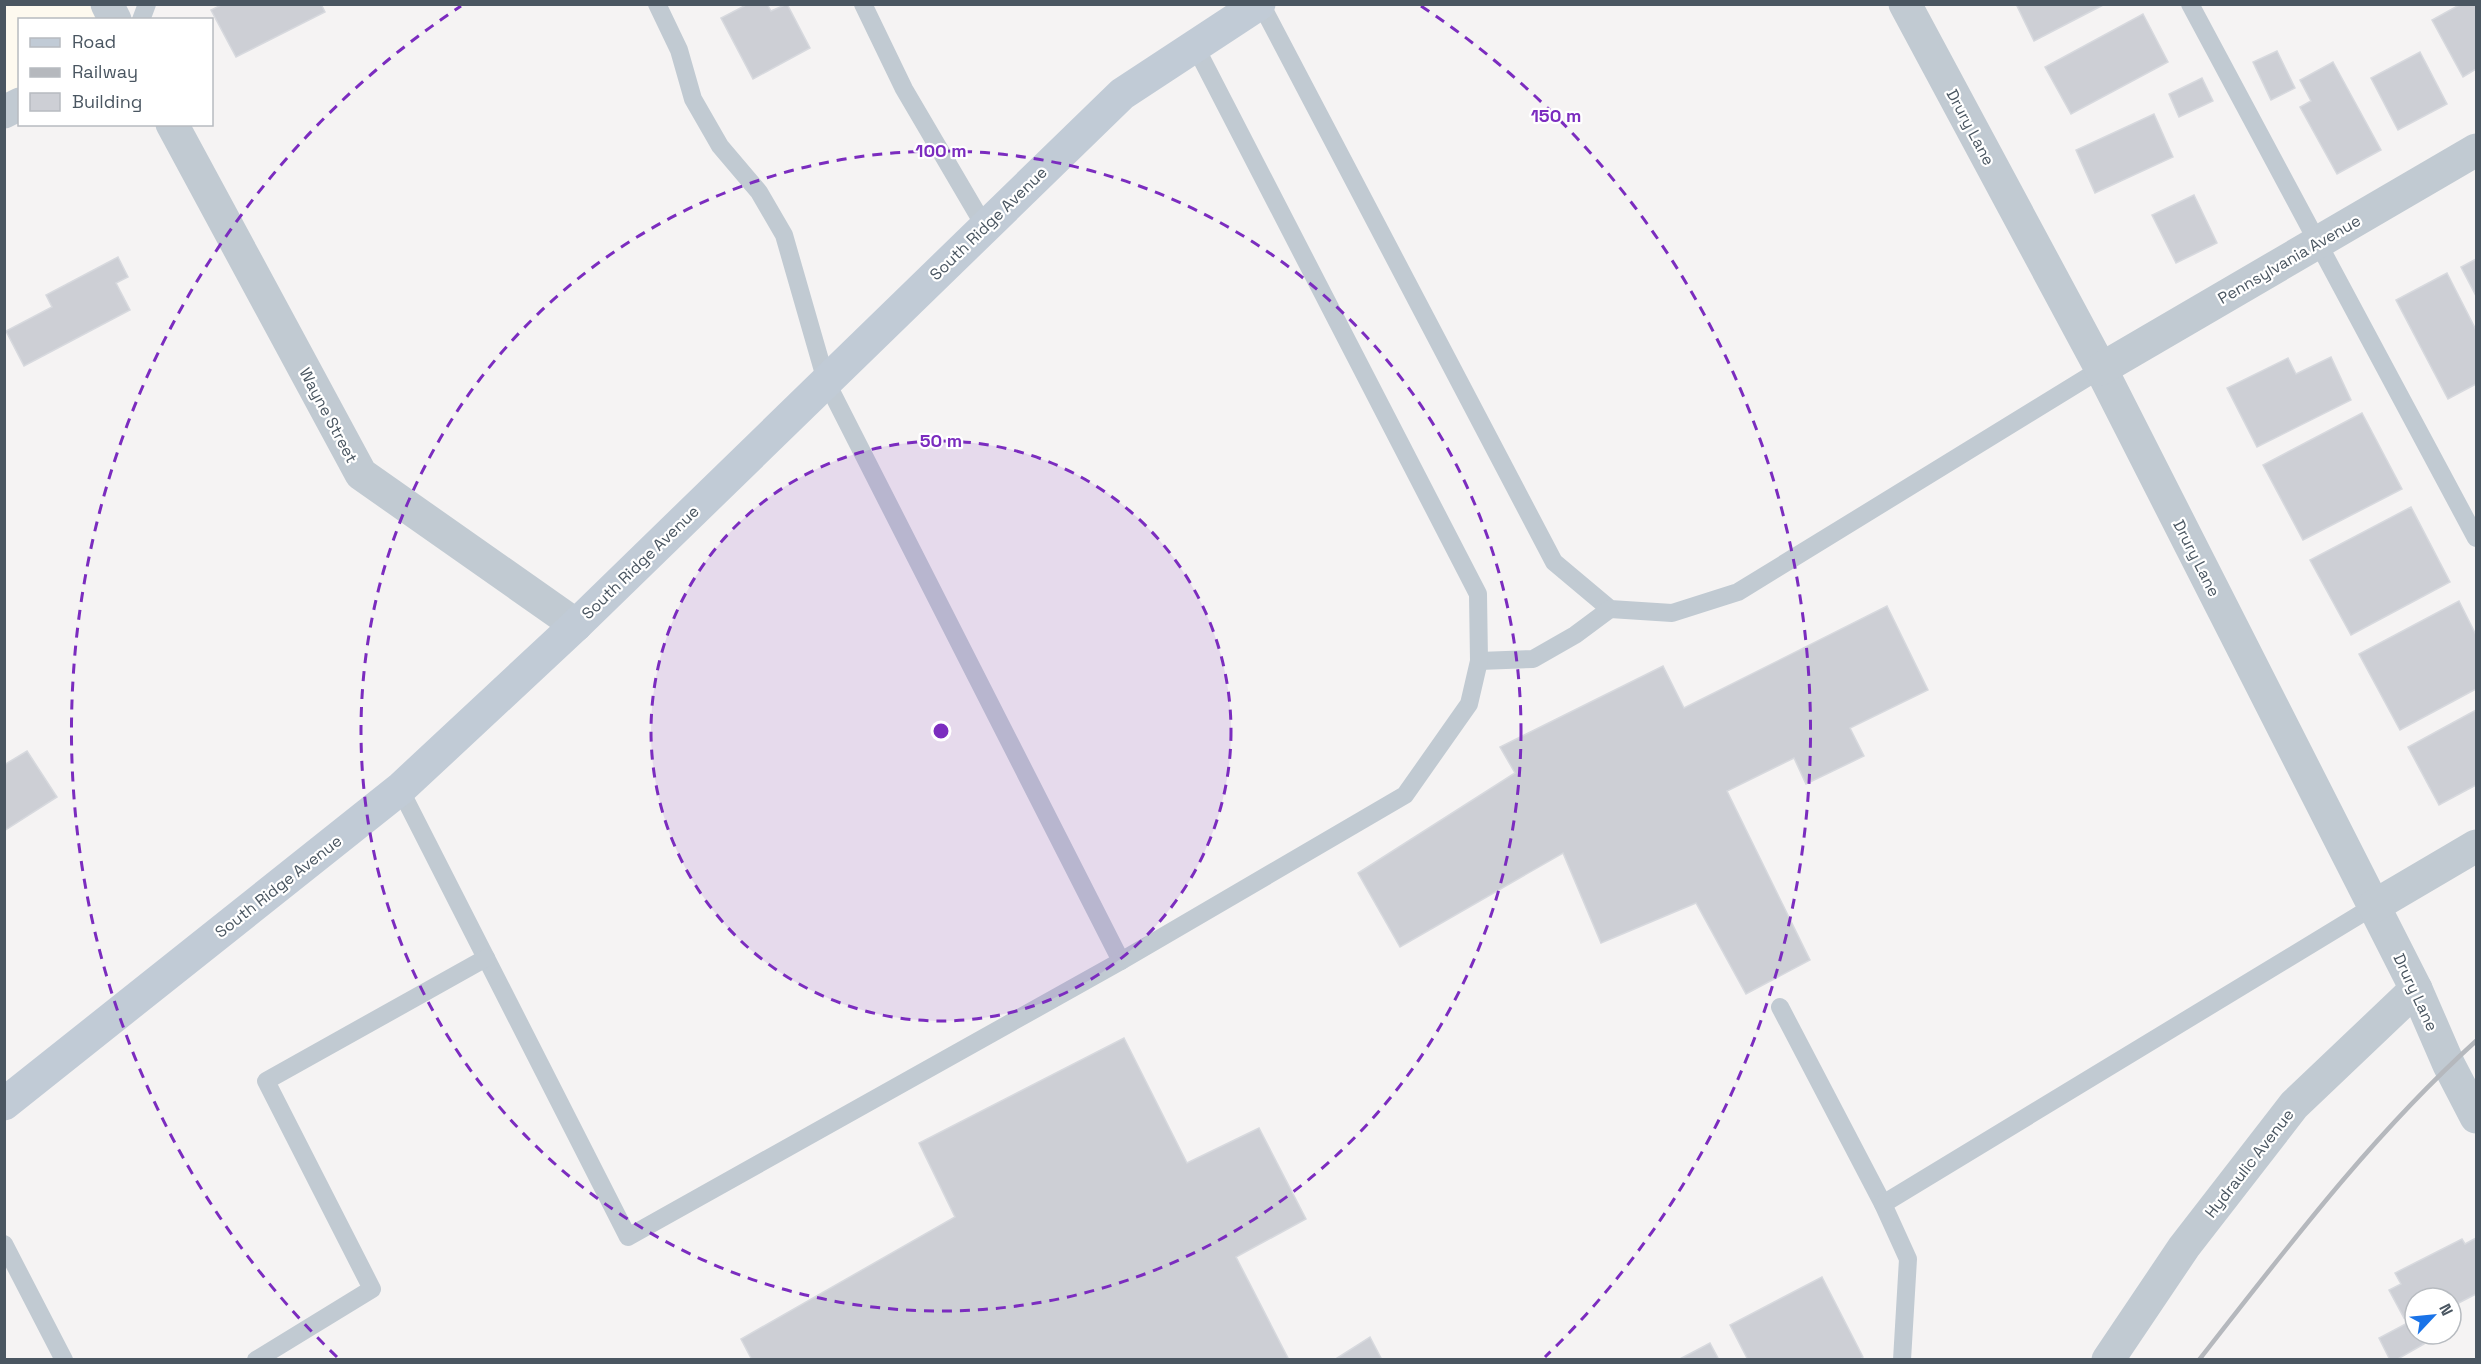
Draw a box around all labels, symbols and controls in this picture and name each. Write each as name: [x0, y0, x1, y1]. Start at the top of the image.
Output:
legend: [18, 18, 213, 126]
text: Road: [72, 30, 116, 53]
text: Railway: [72, 60, 138, 83]
street label: Drury Lane: [1942, 85, 1999, 169]
text: Building: [72, 90, 142, 113]
text: 150 m: [1531, 104, 1581, 127]
text: 100 m: [915, 139, 967, 162]
street label: South Ridge Avenue: [925, 162, 1051, 285]
street label: Pennsylvania Avenue: [2214, 210, 2364, 309]
street label: Wayne Street: [295, 364, 362, 466]
text: 50 m: [920, 429, 962, 452]
street label: South Ridge Avenue: [577, 501, 703, 624]
street label: Drury Lane: [2168, 516, 2225, 600]
centre of rings: [931, 721, 951, 741]
street label: South Ridge Avenue: [211, 830, 346, 942]
street label: Drury Lane: [2388, 950, 2443, 1035]
street label: Hydraulic Avenue: [2200, 1104, 2299, 1222]
north arrow: [2403, 1286, 2463, 1346]
text: N: [2434, 1300, 2458, 1319]

